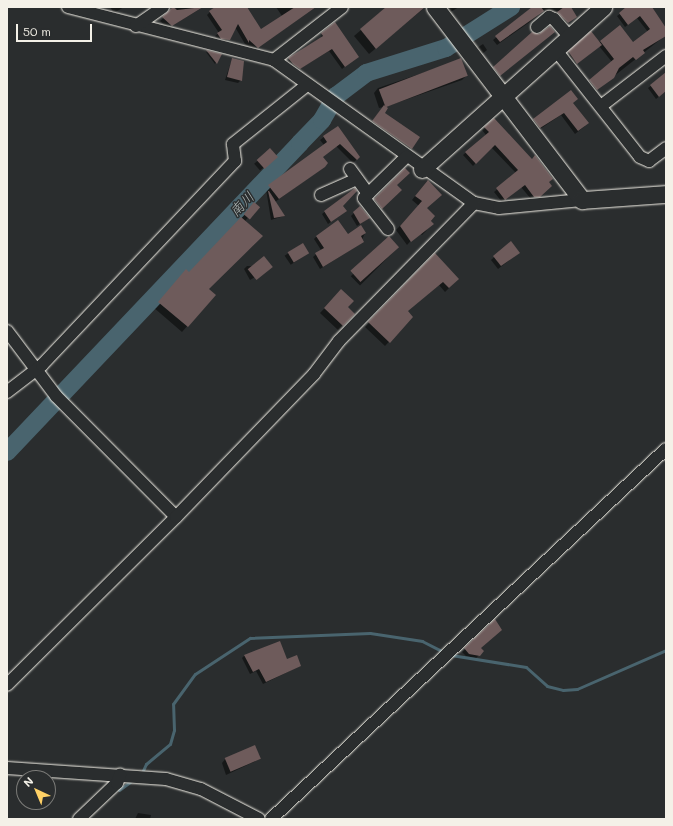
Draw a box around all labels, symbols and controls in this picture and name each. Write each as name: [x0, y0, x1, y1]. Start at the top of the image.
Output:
scale bar: [18, 16, 94, 42]
text: 50 m: [23, 23, 51, 39]
water label: 南川: [226, 188, 258, 220]
north arrow: [16, 770, 56, 810]
text: N: [20, 773, 36, 790]

